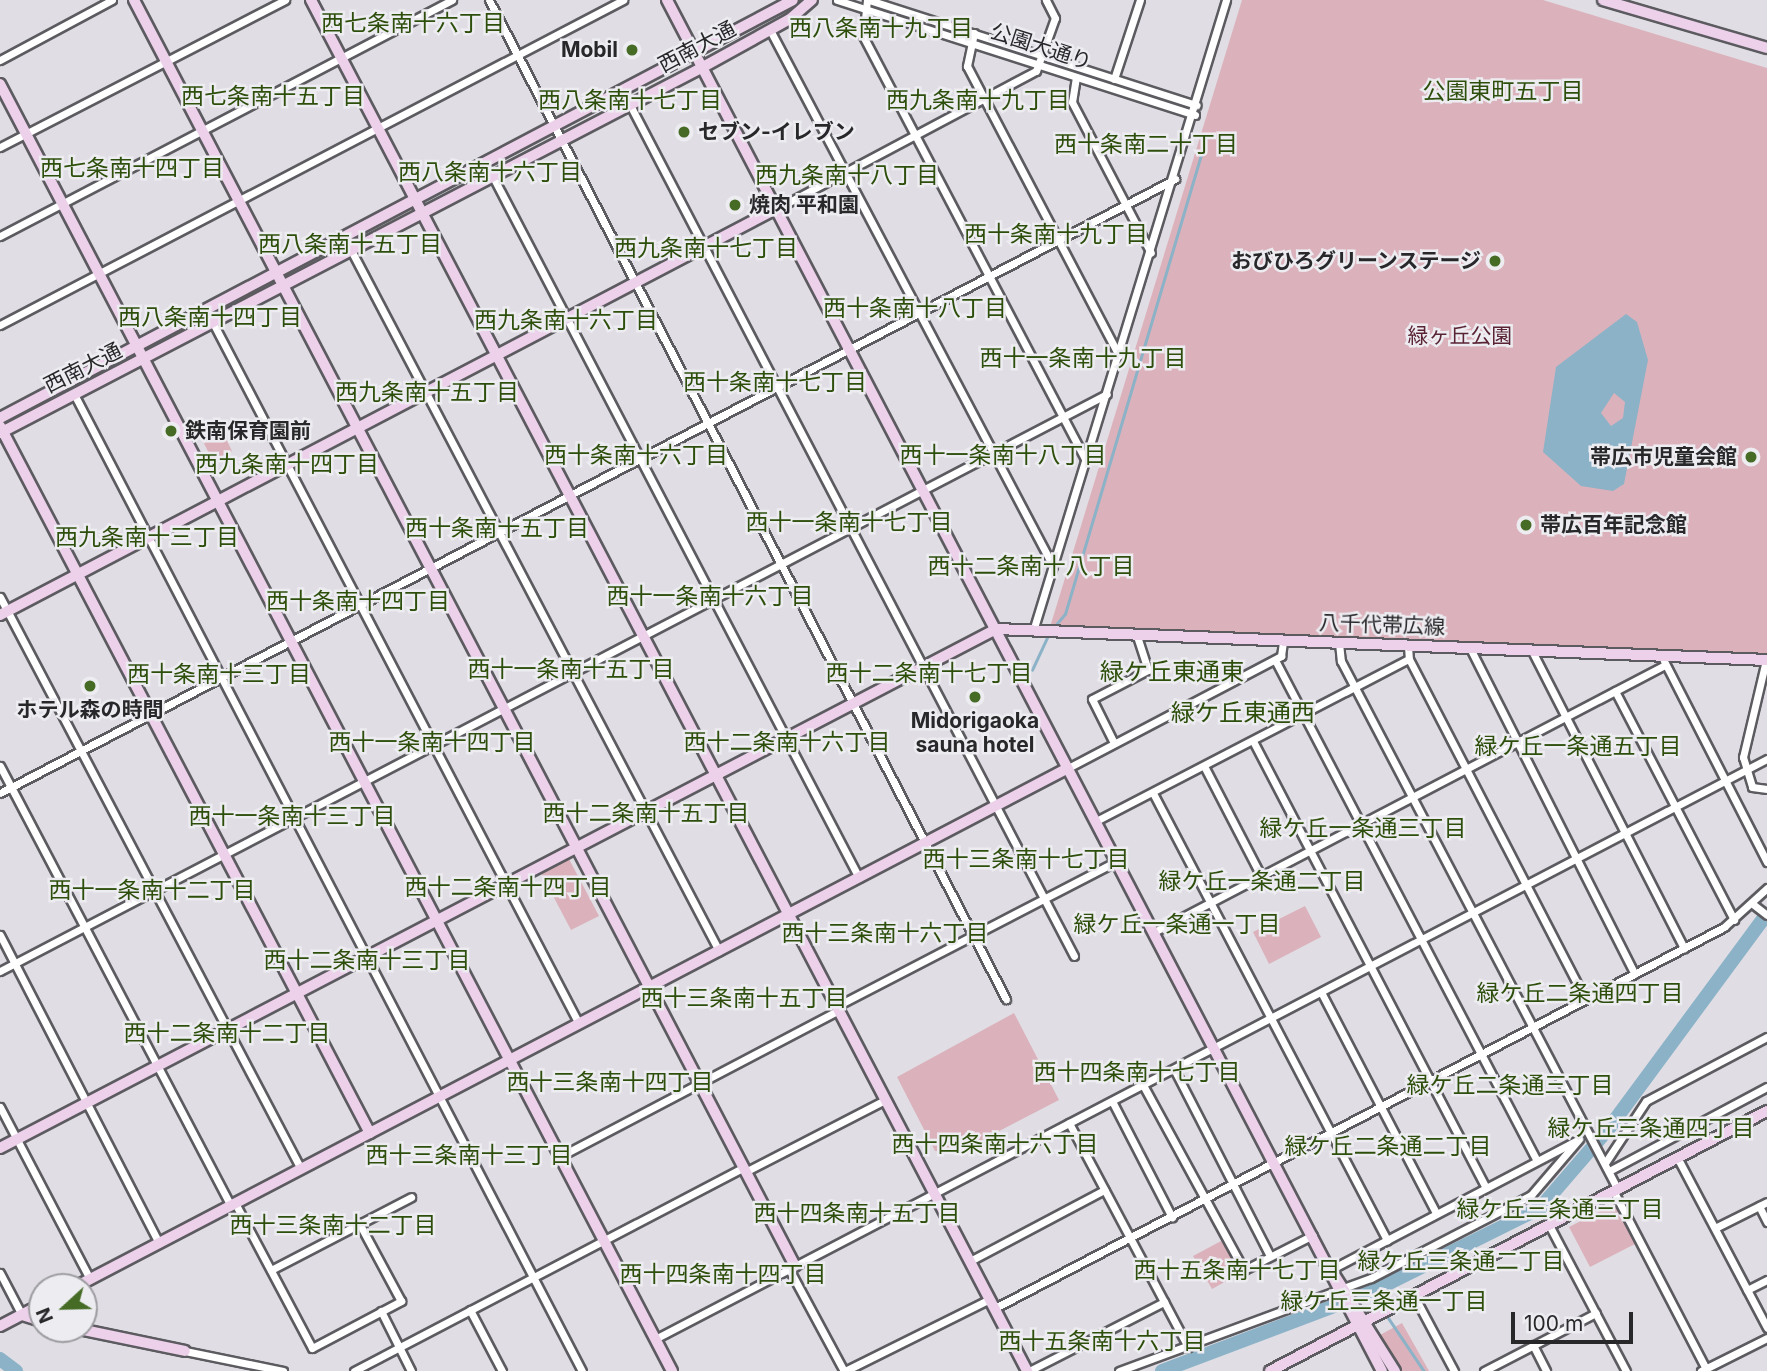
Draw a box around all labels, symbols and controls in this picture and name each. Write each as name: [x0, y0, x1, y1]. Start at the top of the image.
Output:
district label: 西七条南十六丁目: [321, 9, 505, 37]
district label: 西八条南十九丁目: [789, 14, 973, 42]
street label: 西南大通: [654, 16, 740, 78]
street label: 公園大通り: [987, 19, 1095, 75]
place label: Mobil: [561, 37, 618, 63]
marker: Mobil: [624, 42, 640, 58]
district label: 公園東町五丁目: [1423, 77, 1583, 105]
district label: 西七条南十五丁目: [181, 82, 365, 110]
district label: 西八条南十七丁目: [538, 86, 722, 114]
district label: 西九条南十九丁目: [886, 86, 1070, 114]
place label: セブン-イレブン: [698, 119, 855, 145]
marker: セブン-イレブン: [676, 124, 692, 140]
district label: 西十条南二十丁目: [1054, 130, 1238, 158]
district label: 西七条南十四丁目: [40, 154, 224, 182]
district label: 西八条南十六丁目: [398, 158, 582, 186]
district label: 西九条南十八丁目: [755, 161, 939, 189]
place label: 焼肉 平和園: [749, 192, 859, 218]
marker: 焼肉 平和園: [727, 197, 743, 213]
district label: 西十条南十九丁目: [964, 220, 1148, 248]
district label: 西八条南十五丁目: [258, 230, 442, 258]
district label: 西九条南十七丁目: [614, 234, 798, 262]
place label: おびひろグリーンステージ: [1229, 248, 1481, 274]
marker: おびひろグリーンステージ: [1487, 253, 1503, 269]
district label: 西十条南十八丁目: [823, 294, 1007, 322]
district label: 西八条南十四丁目: [118, 303, 302, 331]
district label: 西九条南十六丁目: [474, 306, 658, 334]
park label: 緑ヶ丘公園: [1408, 323, 1512, 349]
street label: 西南大通: [40, 338, 126, 398]
district label: 西十一条南十九丁目: [980, 344, 1186, 372]
district label: 西十条南十七丁目: [683, 368, 867, 396]
district label: 西九条南十五丁目: [335, 378, 519, 406]
place label: 鉄南保育園前: [185, 418, 311, 444]
marker: 鉄南保育園前: [163, 423, 179, 439]
district label: 西十条南十六丁目: [544, 441, 728, 469]
district label: 西十一条南十八丁目: [900, 441, 1106, 469]
place label: 帯広市児童会館: [1590, 444, 1737, 470]
marker: 帯広市児童会館: [1743, 449, 1759, 465]
district label: 西九条南十四丁目: [195, 450, 379, 478]
district label: 西十一条南十七丁目: [746, 508, 952, 536]
place label: 帯広百年記念館: [1540, 512, 1687, 538]
district label: 西十条南十五丁目: [405, 514, 589, 542]
marker: 帯広百年記念館: [1518, 517, 1534, 533]
district label: 西九条南十三丁目: [55, 523, 239, 551]
district label: 西十二条南十八丁目: [928, 552, 1134, 580]
district label: 西十一条南十六丁目: [607, 582, 813, 610]
district label: 西十条南十四丁目: [266, 587, 450, 615]
street label: 八千代帯広線: [1319, 610, 1445, 640]
district label: 西十一条南十五丁目: [468, 655, 674, 683]
district label: 緑ケ丘東通東: [1100, 658, 1244, 686]
district label: 西十二条南十七丁目: [826, 659, 1032, 687]
district label: 西十条南十三丁目: [127, 660, 311, 688]
marker: ホテル森の時間: [82, 678, 98, 694]
marker: Midorigaoka sauna hotel: [967, 689, 983, 705]
place label: ホテル森の時間: [17, 697, 163, 723]
district label: 緑ケ丘東通西: [1171, 699, 1315, 727]
place label: Midorigaoka sauna hotel: [911, 708, 1039, 758]
district label: 西十一条南十四丁目: [329, 728, 535, 756]
district label: 西十二条南十六丁目: [684, 728, 890, 756]
district label: 緑ケ丘一条通五丁目: [1475, 732, 1681, 760]
district label: 西十二条南十五丁目: [543, 799, 749, 827]
district label: 西十一条南十三丁目: [189, 802, 395, 830]
district label: 緑ケ丘一条通三丁目: [1260, 814, 1466, 842]
district label: 西十三条南十七丁目: [923, 845, 1129, 873]
district label: 緑ケ丘一条通二丁目: [1159, 867, 1365, 895]
district label: 西十二条南十四丁目: [405, 873, 611, 901]
district label: 西十一条南十二丁目: [49, 876, 255, 904]
district label: 緑ケ丘一条通一丁目: [1074, 910, 1280, 938]
district label: 西十三条南十六丁目: [782, 919, 988, 947]
district label: 西十二条南十三丁目: [264, 946, 470, 974]
district label: 緑ケ丘二条通四丁目: [1477, 979, 1683, 1007]
district label: 西十三条南十五丁目: [641, 984, 847, 1012]
district label: 西十二条南十二丁目: [124, 1019, 330, 1047]
district label: 西十四条南十七丁目: [1034, 1058, 1240, 1086]
district label: 西十三条南十四丁目: [507, 1068, 713, 1096]
district label: 緑ケ丘二条通三丁目: [1407, 1071, 1613, 1099]
district label: 緑ケ丘三条通四丁目: [1548, 1114, 1754, 1142]
district label: 西十四条南十六丁目: [892, 1130, 1098, 1158]
district label: 緑ケ丘二条通二丁目: [1285, 1132, 1491, 1160]
district label: 西十三条南十三丁目: [366, 1141, 572, 1169]
district label: 緑ケ丘三条通三丁目: [1457, 1195, 1663, 1223]
district label: 西十四条南十五丁目: [754, 1199, 960, 1227]
district label: 西十三条南十二丁目: [230, 1211, 436, 1239]
district label: 緑ケ丘三条通二丁目: [1358, 1247, 1564, 1275]
district label: 西十五条南十七丁目: [1134, 1256, 1340, 1284]
district label: 西十四条南十四丁目: [620, 1260, 826, 1288]
north arrow: [28, 1273, 98, 1343]
district label: 緑ケ丘三条通一丁目: [1281, 1287, 1487, 1315]
scale bar: [1515, 1298, 1638, 1342]
text: N: [32, 1304, 58, 1326]
text: 100 m: [1524, 1311, 1583, 1336]
district label: 西十五条南十六丁目: [999, 1327, 1205, 1355]

